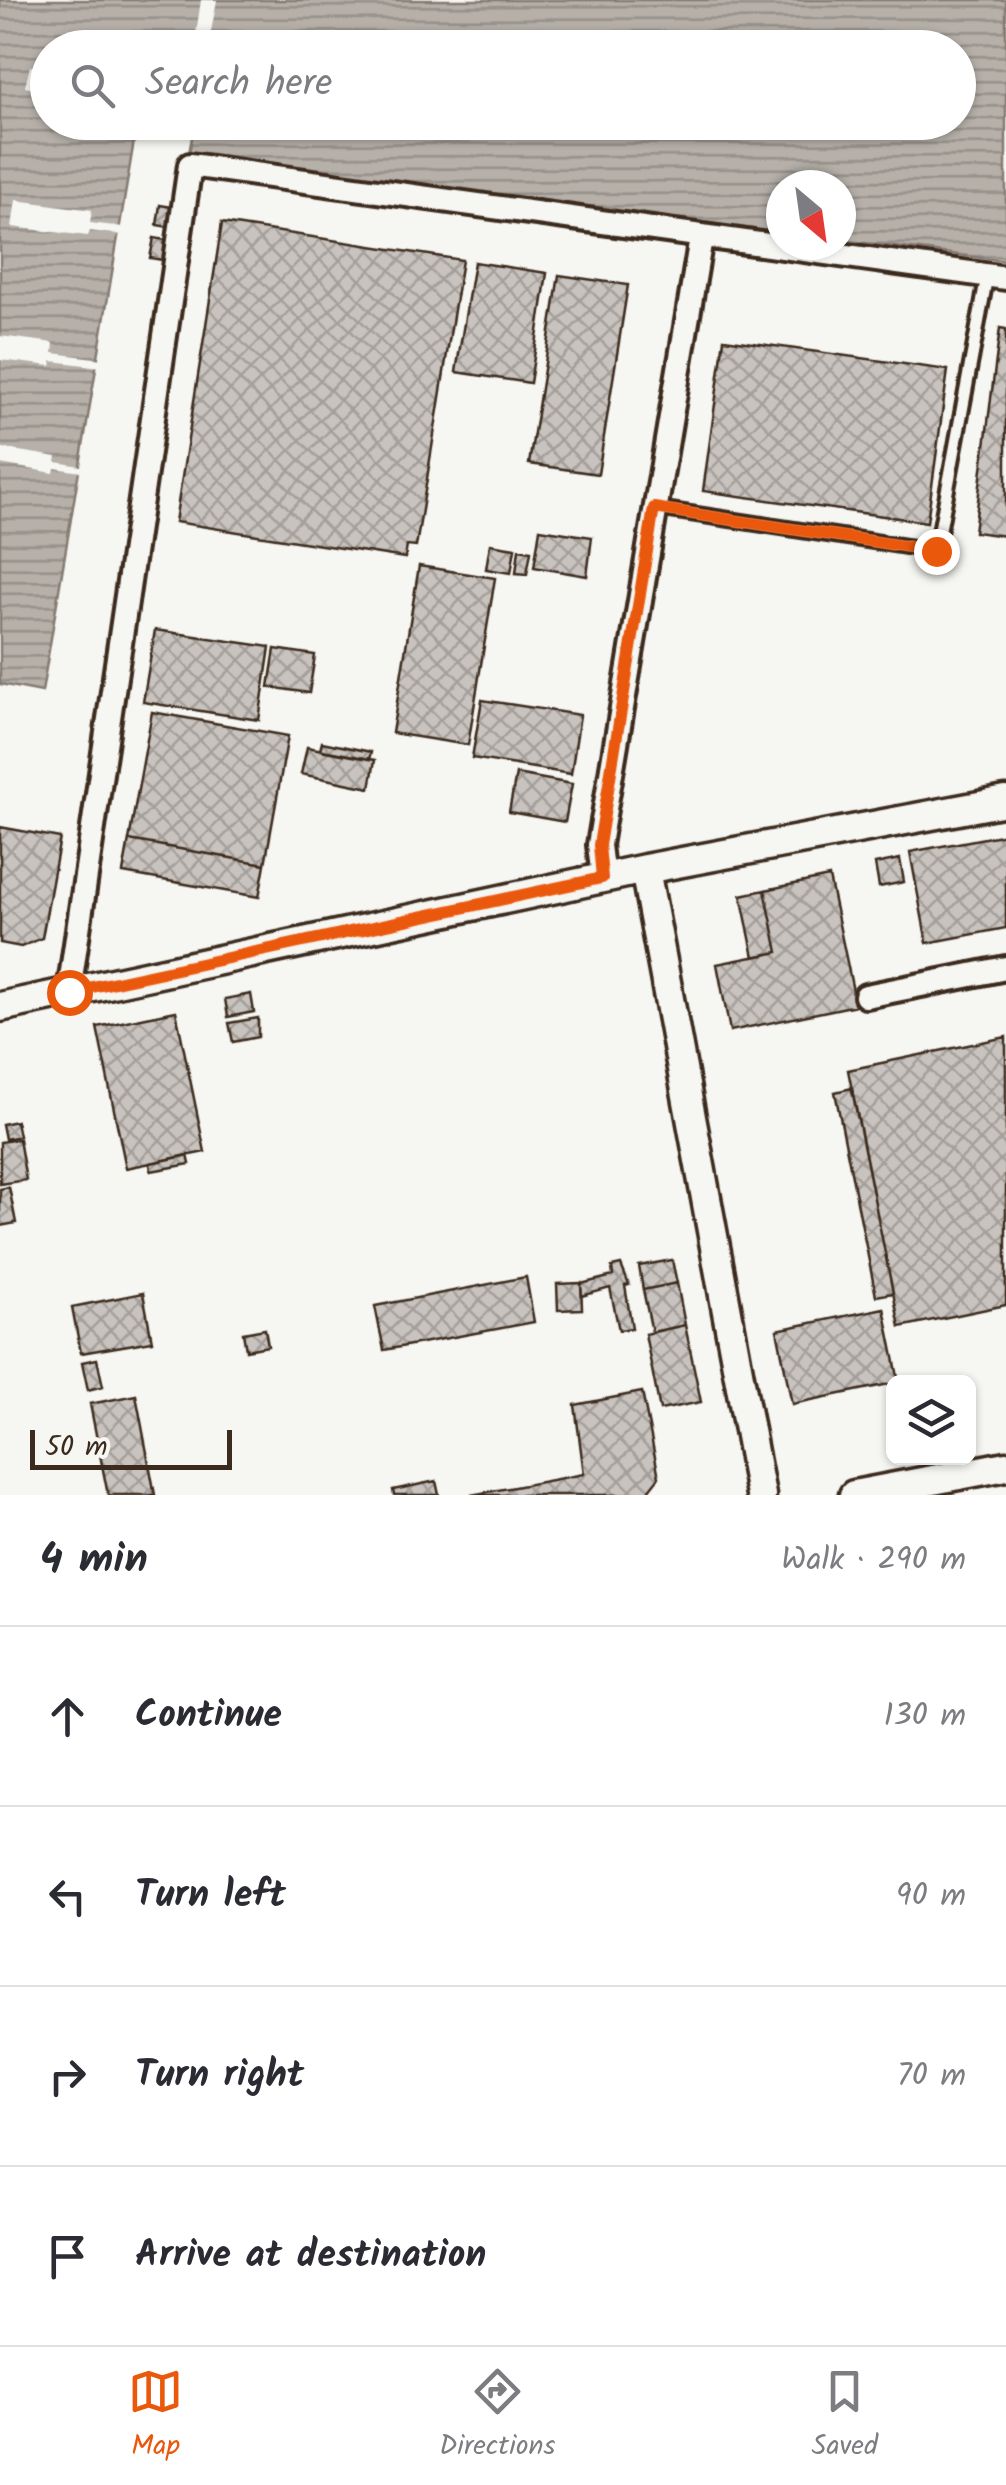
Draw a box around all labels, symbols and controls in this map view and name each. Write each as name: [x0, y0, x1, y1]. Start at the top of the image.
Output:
search box: [30, 30, 976, 140]
text: Search here: [145, 55, 332, 115]
icon: search: [65, 58, 120, 113]
north arrow: [766, 170, 856, 260]
route end: [914, 529, 960, 575]
route start: [47, 970, 93, 1016]
map controls: [886, 1375, 976, 1465]
button: layers: [886, 1375, 976, 1465]
scale bar: [30, 1425, 232, 1470]
text: 50 m: [45, 1425, 108, 1470]
text: 4 min: [40, 1527, 148, 1594]
text: Walk · 290 m: [781, 1535, 966, 1586]
text: Continue: [135, 1686, 282, 1746]
icon: ahead: [40, 1689, 95, 1744]
text: 130 m: [883, 1691, 966, 1742]
text: Turn left: [135, 1866, 286, 1926]
icon: left: [40, 1869, 95, 1924]
text: 90 m: [896, 1871, 966, 1922]
text: Turn right: [135, 2046, 304, 2106]
icon: right: [40, 2049, 95, 2104]
text: 70 m: [897, 2051, 966, 2102]
text: Arrive at destination: [135, 2226, 486, 2286]
icon: arrive: [40, 2229, 95, 2284]
tab: Map: [128, 2364, 183, 2469]
tab: Directions: [439, 2364, 555, 2469]
tab: Saved: [812, 2364, 878, 2469]

